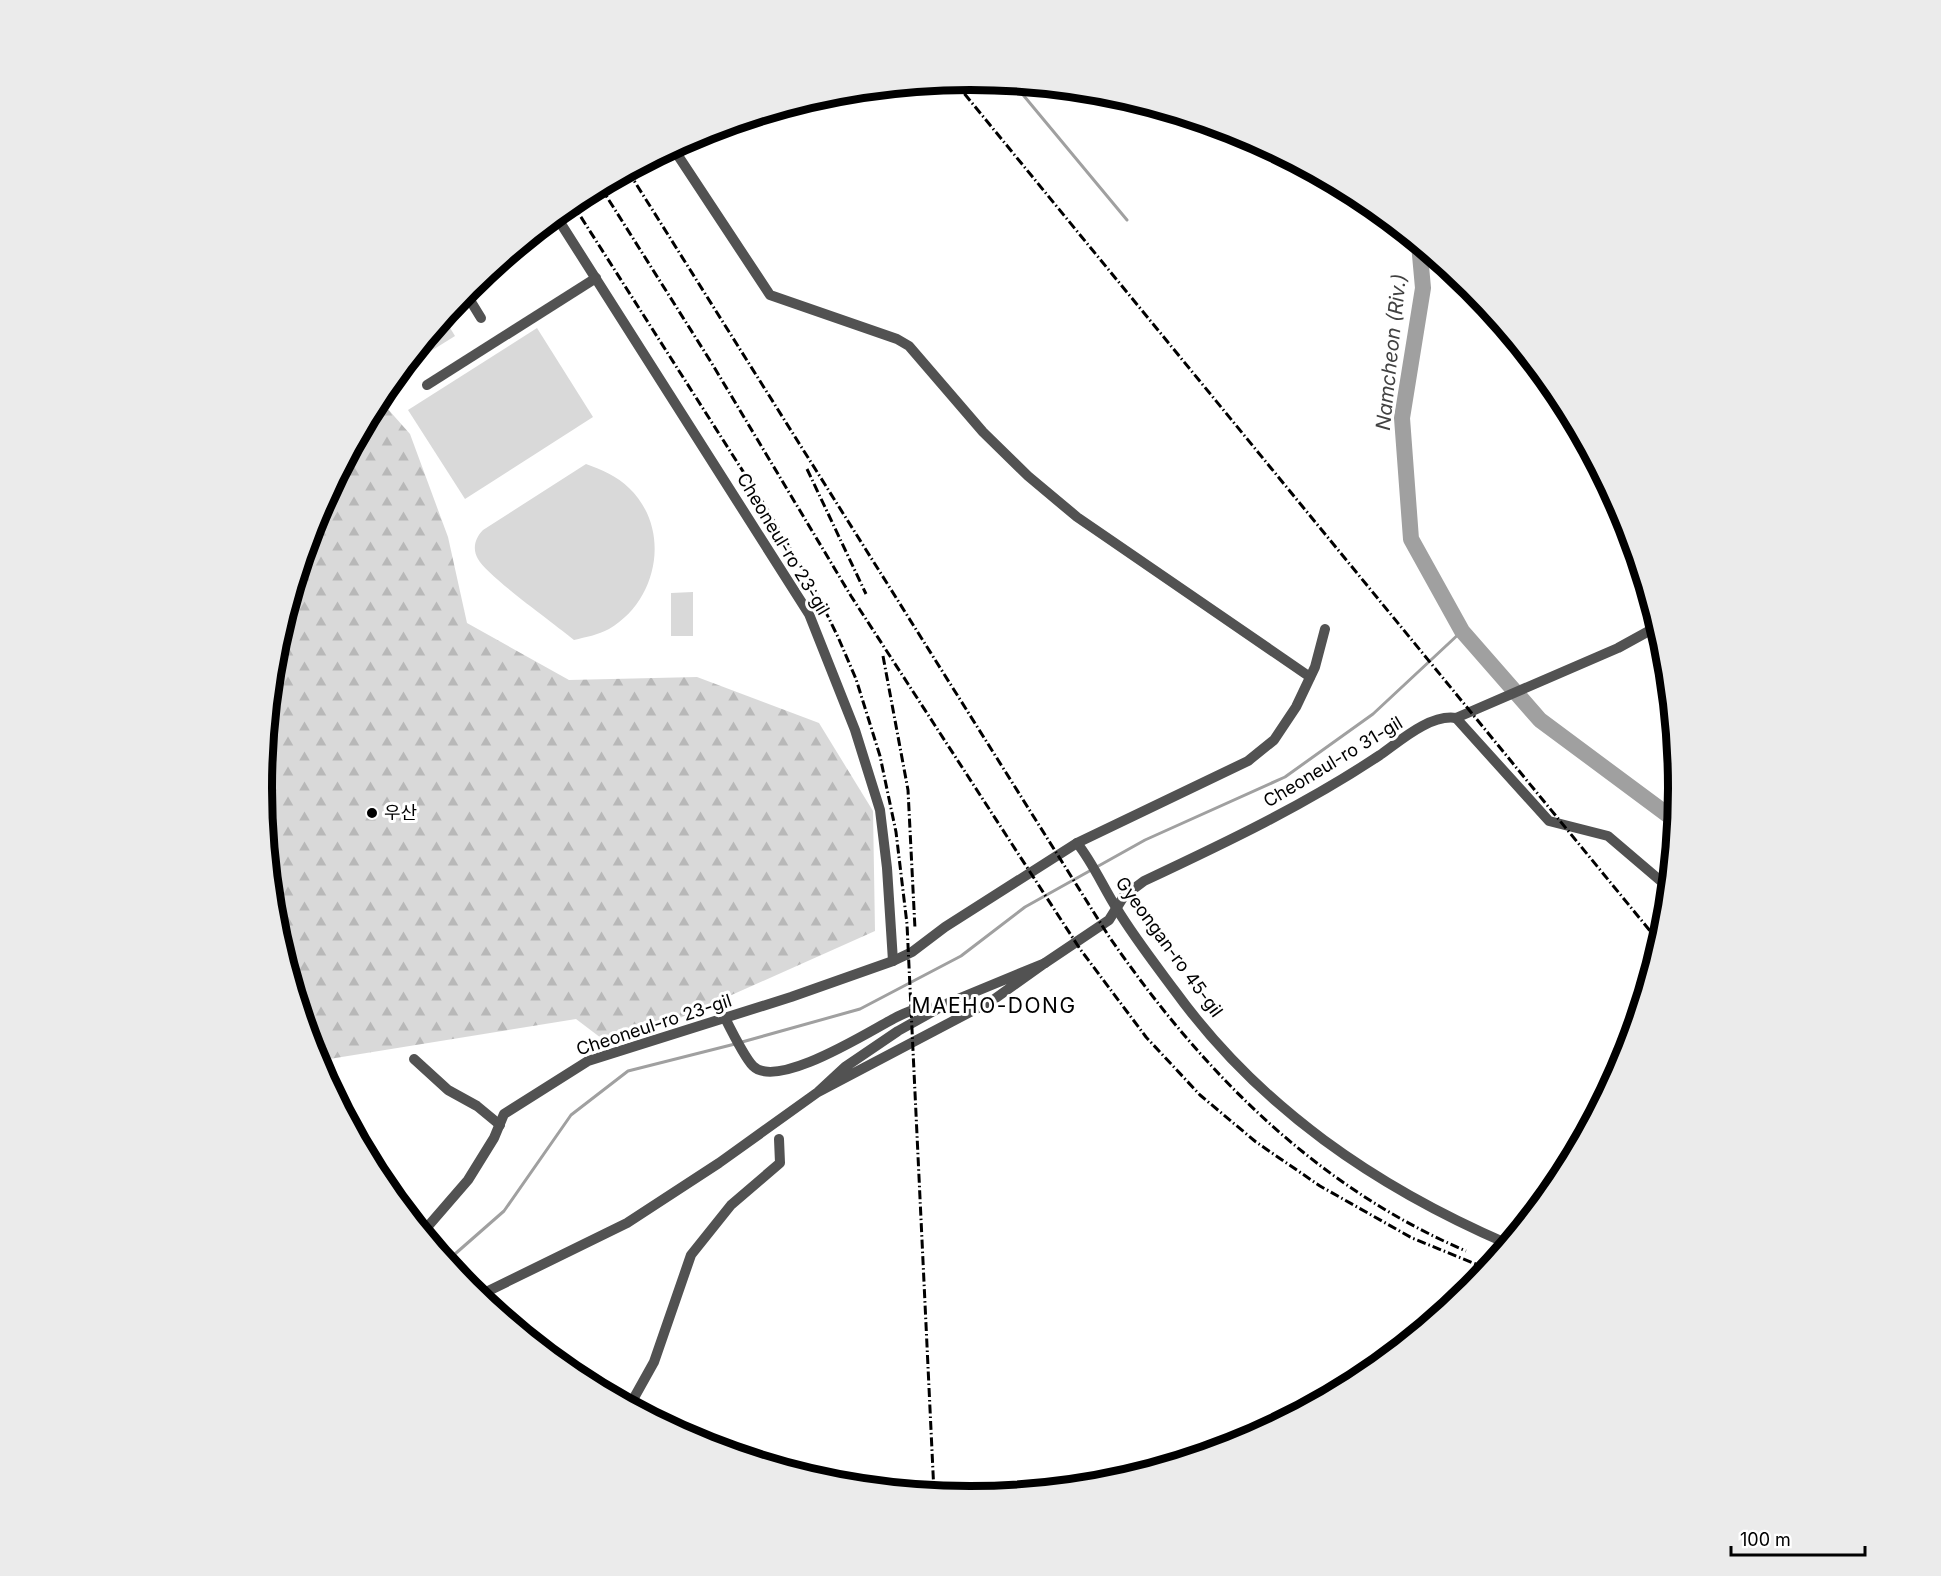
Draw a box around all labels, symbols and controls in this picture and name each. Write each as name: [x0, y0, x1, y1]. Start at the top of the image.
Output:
water label: Namcheon (Riv.): [1371, 272, 1411, 432]
street label: Cheoneul-ro 23-gil: [733, 469, 834, 619]
street label: Cheoneul-ro 31-gil: [1259, 712, 1406, 811]
place label: 우산: [384, 802, 417, 823]
marker: 우산: [365, 806, 379, 820]
street label: Gyeongan-ro 45-gil: [1111, 873, 1227, 1021]
street label: Cheoneul-ro 23-gil: [574, 990, 734, 1060]
district label: MAEHO-DONG: [911, 993, 1077, 1018]
scale bar: [1731, 1519, 1864, 1557]
text: 100 m: [1740, 1529, 1791, 1550]

